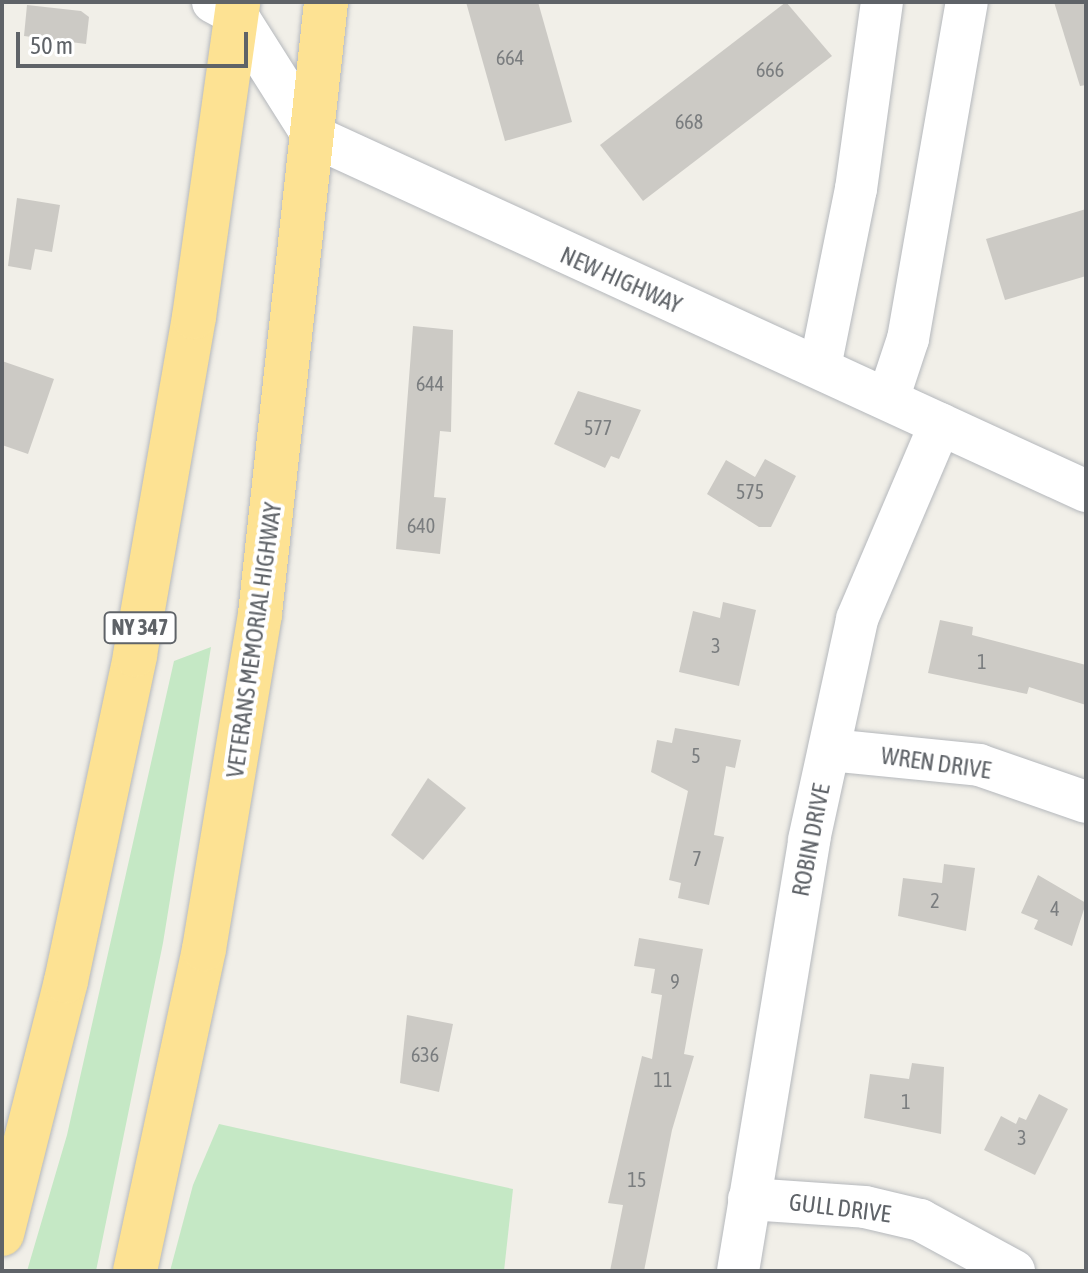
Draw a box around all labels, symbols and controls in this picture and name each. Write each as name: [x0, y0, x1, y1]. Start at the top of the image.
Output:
scale bar: [20, 16, 252, 66]
text: 50 m: [30, 32, 73, 59]
house number: 664: [496, 45, 524, 69]
house number: 666: [756, 57, 784, 81]
house number: 668: [675, 109, 703, 133]
street label: NEW HIGHWAY: [556, 240, 686, 320]
house number: 644: [416, 371, 444, 395]
house number: 577: [584, 415, 612, 439]
house number: 575: [736, 479, 764, 503]
street label: VETERANS MEMORIAL HIGHWAY: [220, 500, 288, 780]
house number: 640: [407, 513, 435, 537]
road number: NY 347: [102, 610, 178, 646]
house number: 3: [711, 633, 721, 657]
house number: 1: [977, 649, 987, 673]
street label: WREN DRIVE: [879, 741, 993, 785]
house number: 5: [691, 743, 701, 767]
street label: ROBIN DRIVE: [786, 781, 836, 899]
house number: 7: [692, 846, 702, 870]
house number: 2: [930, 888, 940, 912]
house number: 4: [1050, 896, 1060, 920]
house number: 9: [670, 969, 680, 993]
house number: 636: [411, 1042, 439, 1066]
house number: 11: [654, 1067, 672, 1091]
house number: 1: [901, 1089, 911, 1113]
house number: 3: [1017, 1125, 1027, 1149]
house number: 15: [628, 1167, 646, 1191]
street label: GULL DRIVE: [787, 1187, 893, 1229]

